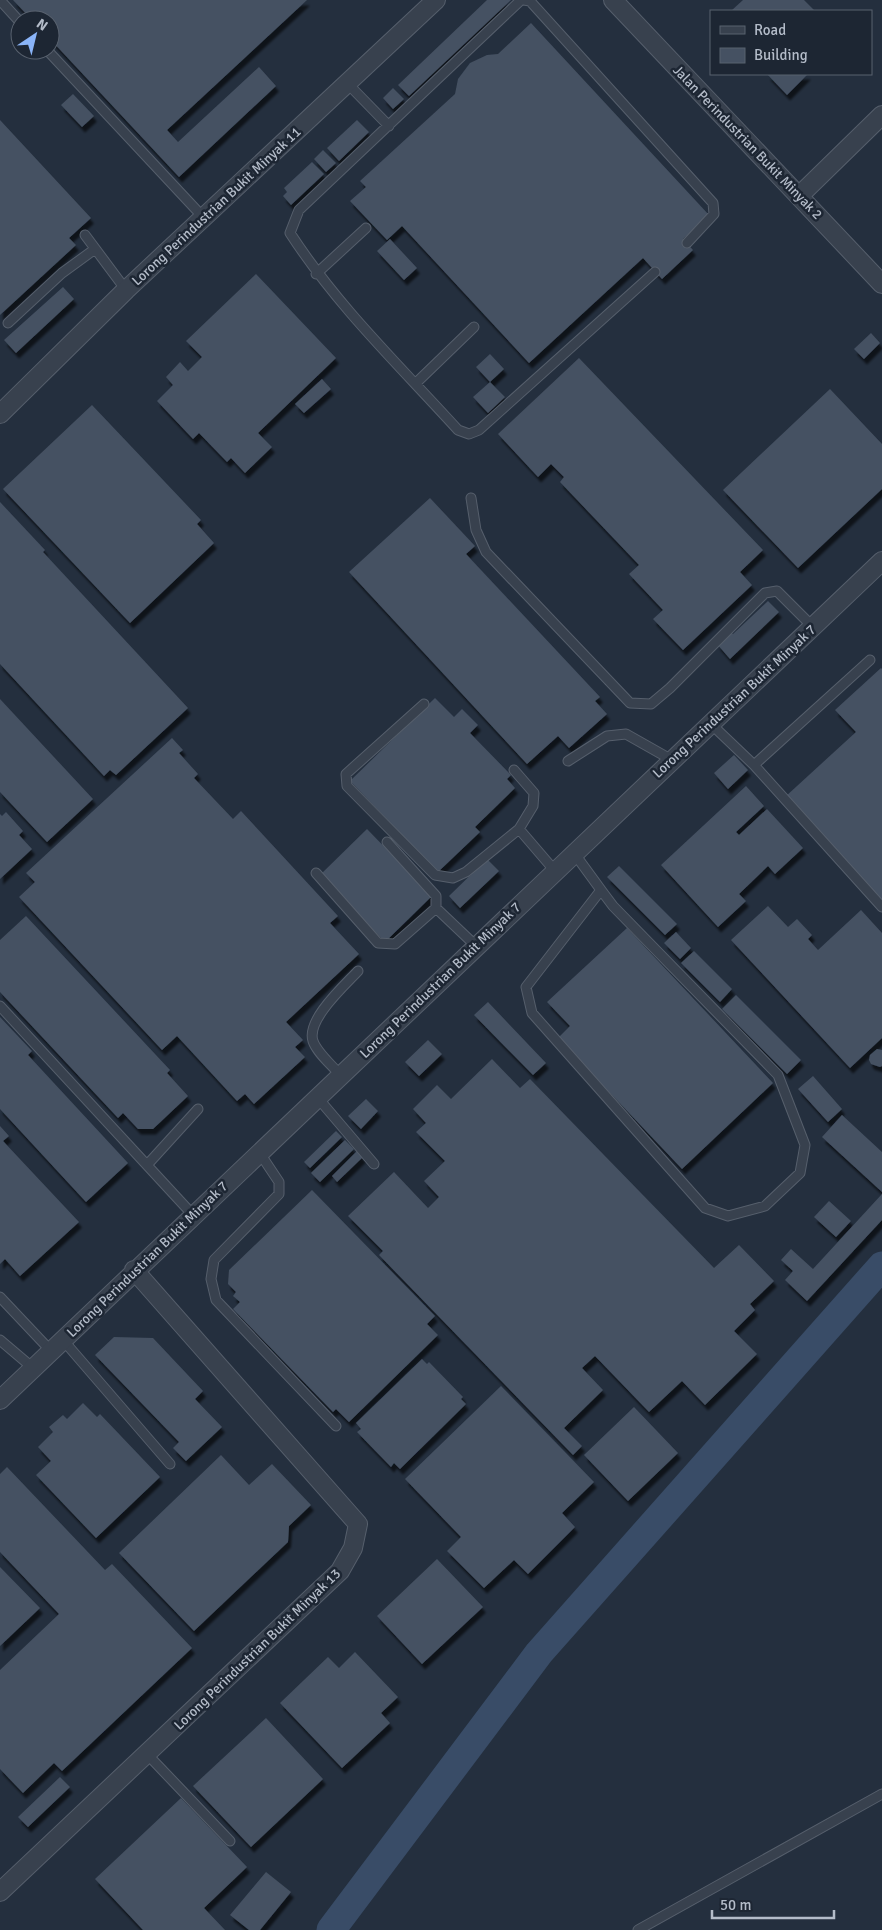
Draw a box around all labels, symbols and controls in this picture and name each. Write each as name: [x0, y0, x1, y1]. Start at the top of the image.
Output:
north arrow: [10, 10, 60, 60]
legend: [710, 10, 872, 75]
text: N: [33, 15, 51, 35]
text: Road: [754, 21, 786, 39]
text: Building: [754, 46, 808, 64]
street label: Jalan Perindustrian Bukit Minyak 2: [669, 62, 826, 223]
street label: Lorong Perindustrian Bukit Minyak 11: [128, 123, 304, 289]
street label: Lorong Perindustrian Bukit Minyak 7: [649, 621, 820, 782]
street label: Lorong Perindustrian Bukit Minyak 7: [356, 899, 524, 1062]
street label: Lorong Perindustrian Bukit Minyak 7: [63, 1178, 231, 1341]
street label: Lorong Perindustrian Bukit Minyak 13: [171, 1565, 344, 1734]
scale bar: [712, 1888, 834, 1920]
text: 50 m: [720, 1896, 751, 1914]

